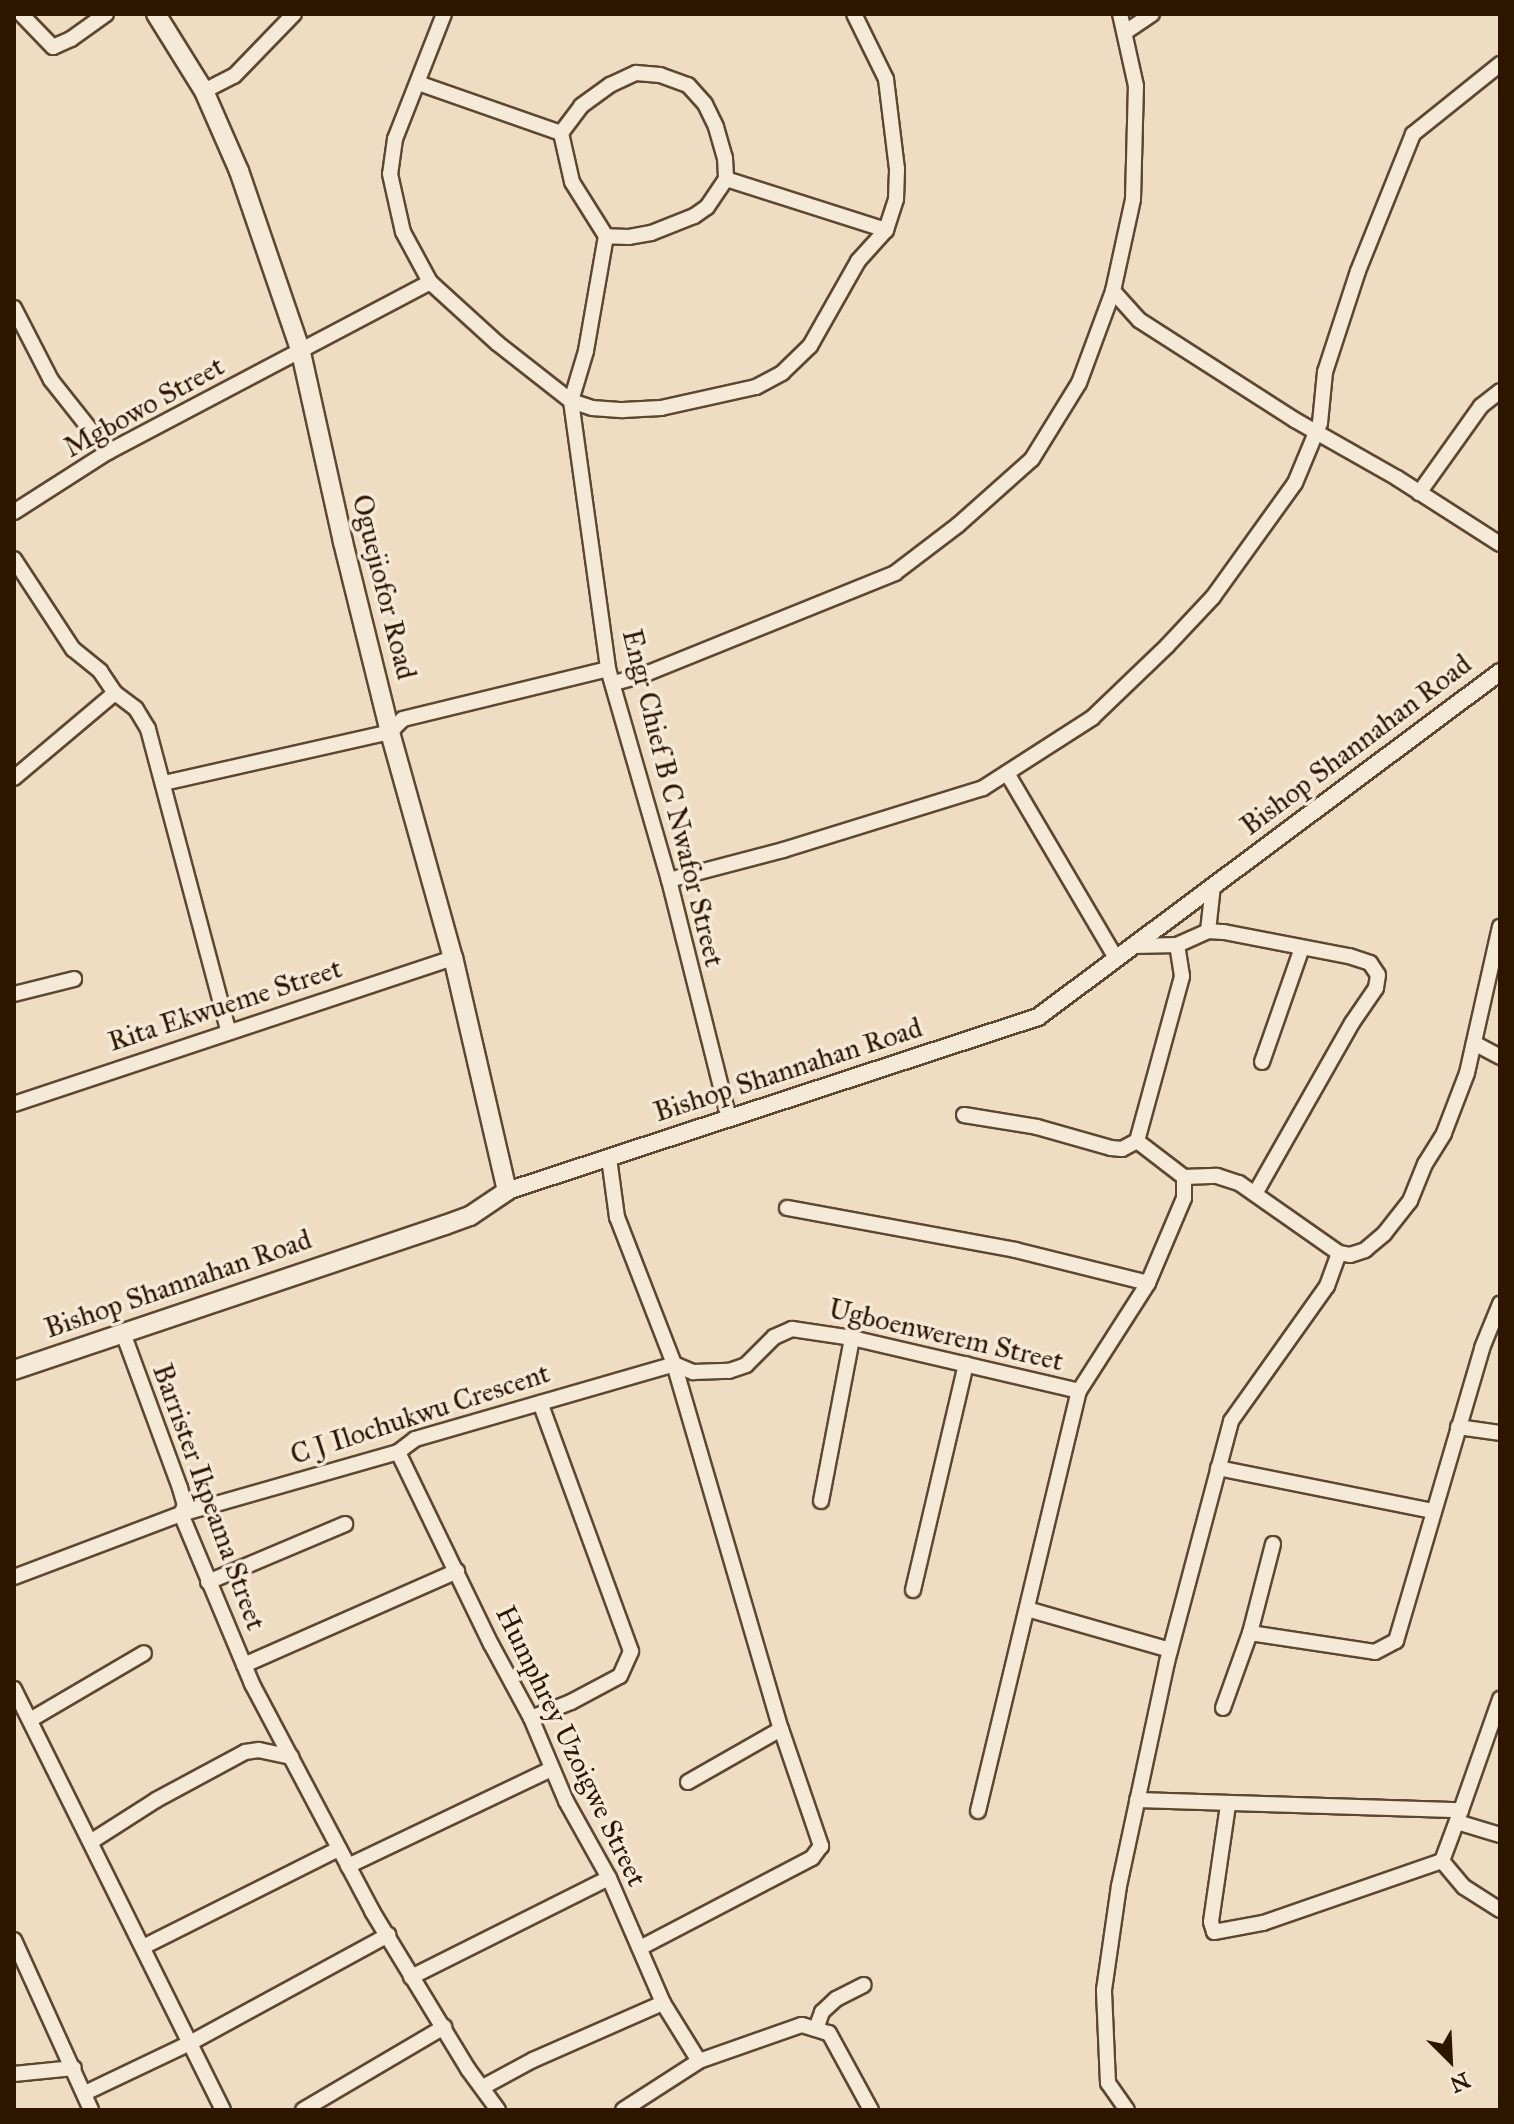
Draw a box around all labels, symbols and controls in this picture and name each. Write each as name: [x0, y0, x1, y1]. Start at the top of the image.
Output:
street label: Mgbowo Street: [58, 349, 230, 465]
street label: Oguejiofor Road: [345, 491, 423, 683]
street label: Engr Chief B C Nwafor Street: [615, 626, 731, 970]
street label: Bishop Shannahan Road: [1234, 647, 1478, 843]
street label: Rita Ekwueme Street: [104, 951, 346, 1059]
street label: Bishop Shannahan Road: [650, 1011, 926, 1129]
street label: Bishop Shannahan Road: [40, 1223, 316, 1345]
street label: Ugboenwerem Street: [825, 1292, 1067, 1378]
street label: C J Ilochukwu Crescent: [286, 1356, 554, 1472]
street label: Barrister Ikpeama Street: [145, 1359, 273, 1635]
street label: Humphrey Uzoigwe Street: [488, 1600, 654, 1892]
north arrow: [1410, 2020, 1490, 2100]
text: N: [1446, 2066, 1474, 2099]

